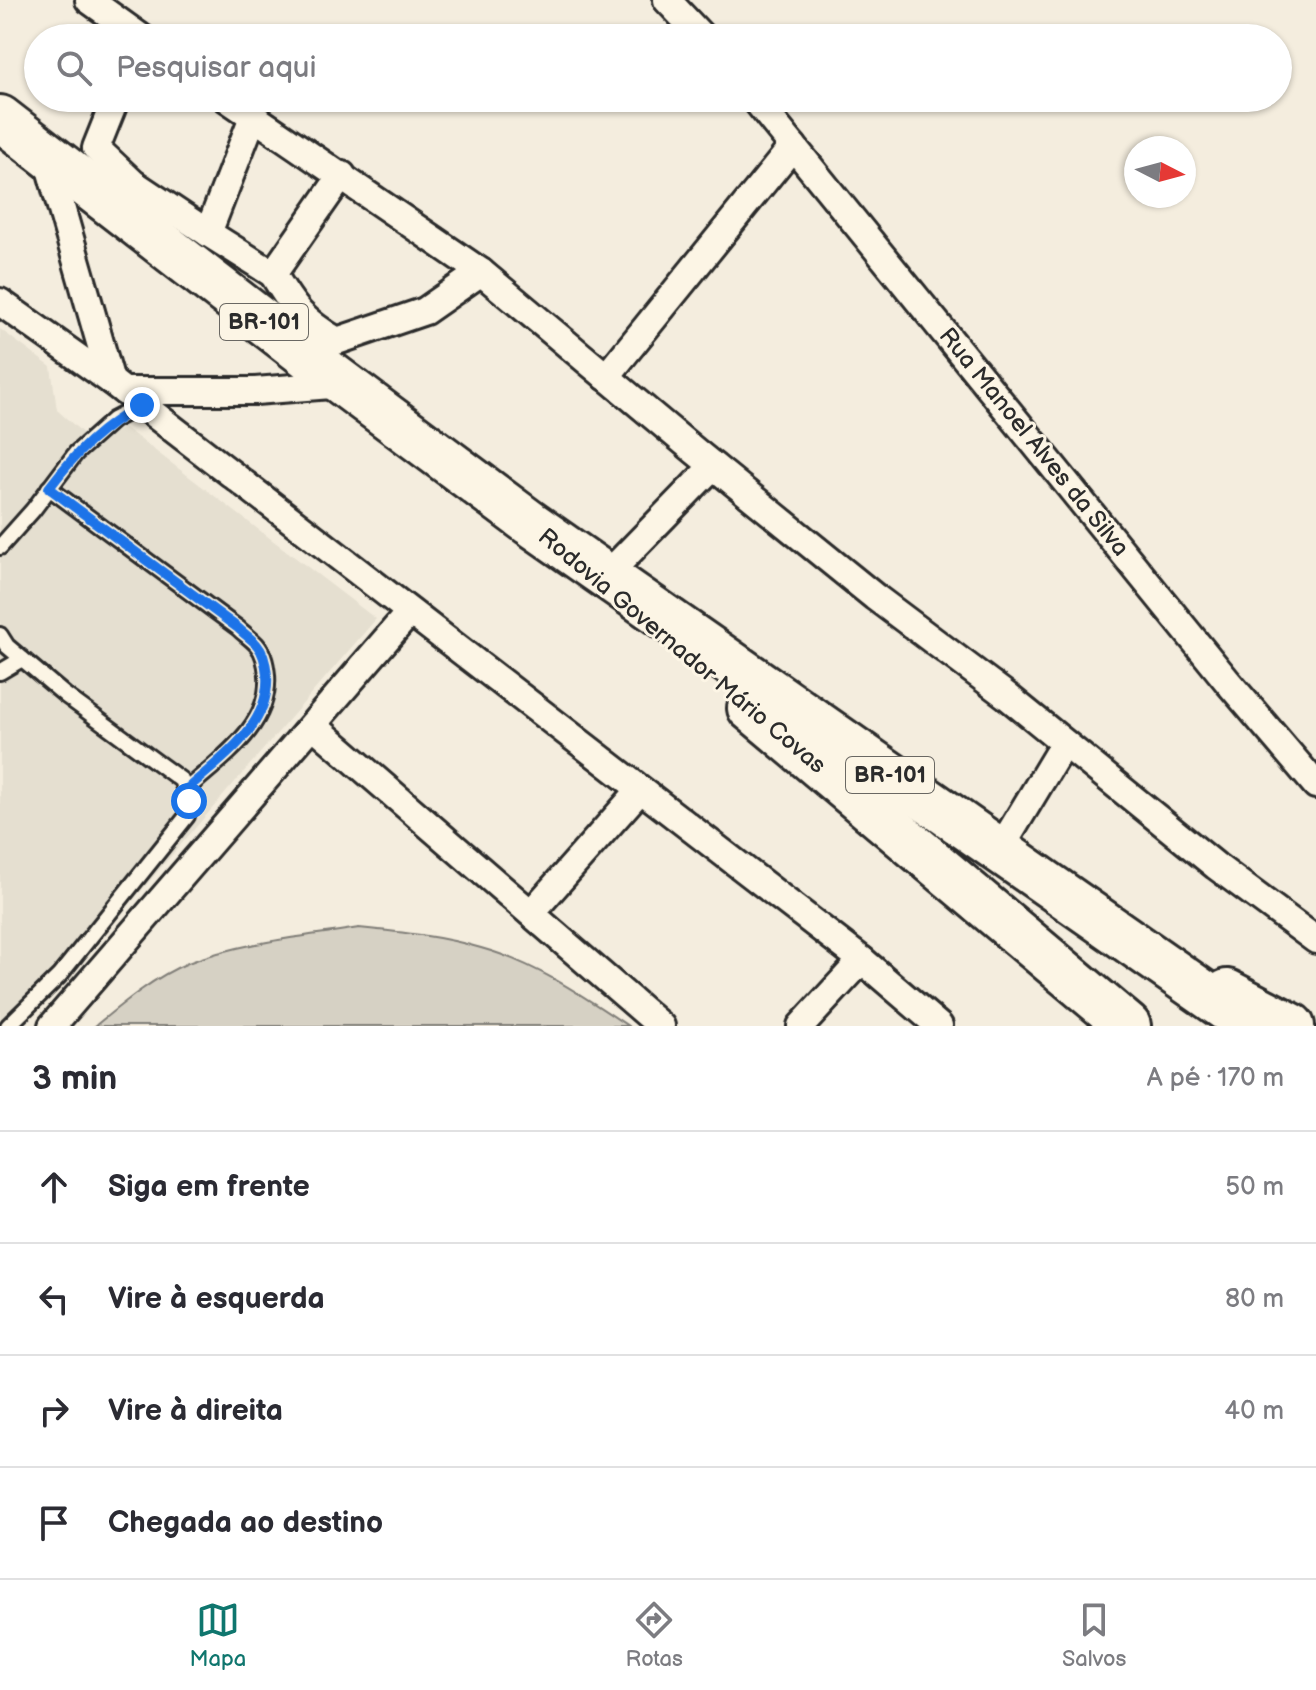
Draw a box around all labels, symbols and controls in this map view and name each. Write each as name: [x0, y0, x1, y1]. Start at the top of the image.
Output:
search box: [24, 24, 1292, 112]
icon: search: [52, 46, 96, 90]
text: Pesquisar aqui: [116, 50, 317, 86]
north arrow: [1124, 136, 1196, 208]
road number: BR-101: [220, 304, 308, 340]
street label: Rua Manoel Alves da Silva: [933, 322, 1135, 562]
route end: [124, 387, 160, 423]
street label: Rodovia Governador Mário Covas: [532, 522, 832, 780]
road number: BR-101: [846, 757, 934, 793]
route start: [171, 783, 207, 819]
text: 3 min: [32, 1058, 117, 1099]
text: A pé · 170 m: [1147, 1063, 1284, 1094]
icon: ahead: [32, 1165, 76, 1209]
text: Siga em frente: [108, 1169, 310, 1205]
text: 50 m: [1225, 1172, 1284, 1203]
icon: left: [32, 1277, 76, 1321]
text: Vire à esquerda: [108, 1281, 325, 1317]
text: 80 m: [1225, 1284, 1284, 1315]
icon: right: [32, 1389, 76, 1433]
text: Vire à direita: [108, 1393, 283, 1429]
text: 40 m: [1224, 1396, 1284, 1427]
icon: arrive: [32, 1501, 76, 1545]
text: Chegada ao destino: [108, 1505, 383, 1541]
tab: Mapa: [190, 1598, 246, 1673]
tab: Rotas: [625, 1598, 683, 1673]
tab: Salvos: [1062, 1598, 1126, 1673]

